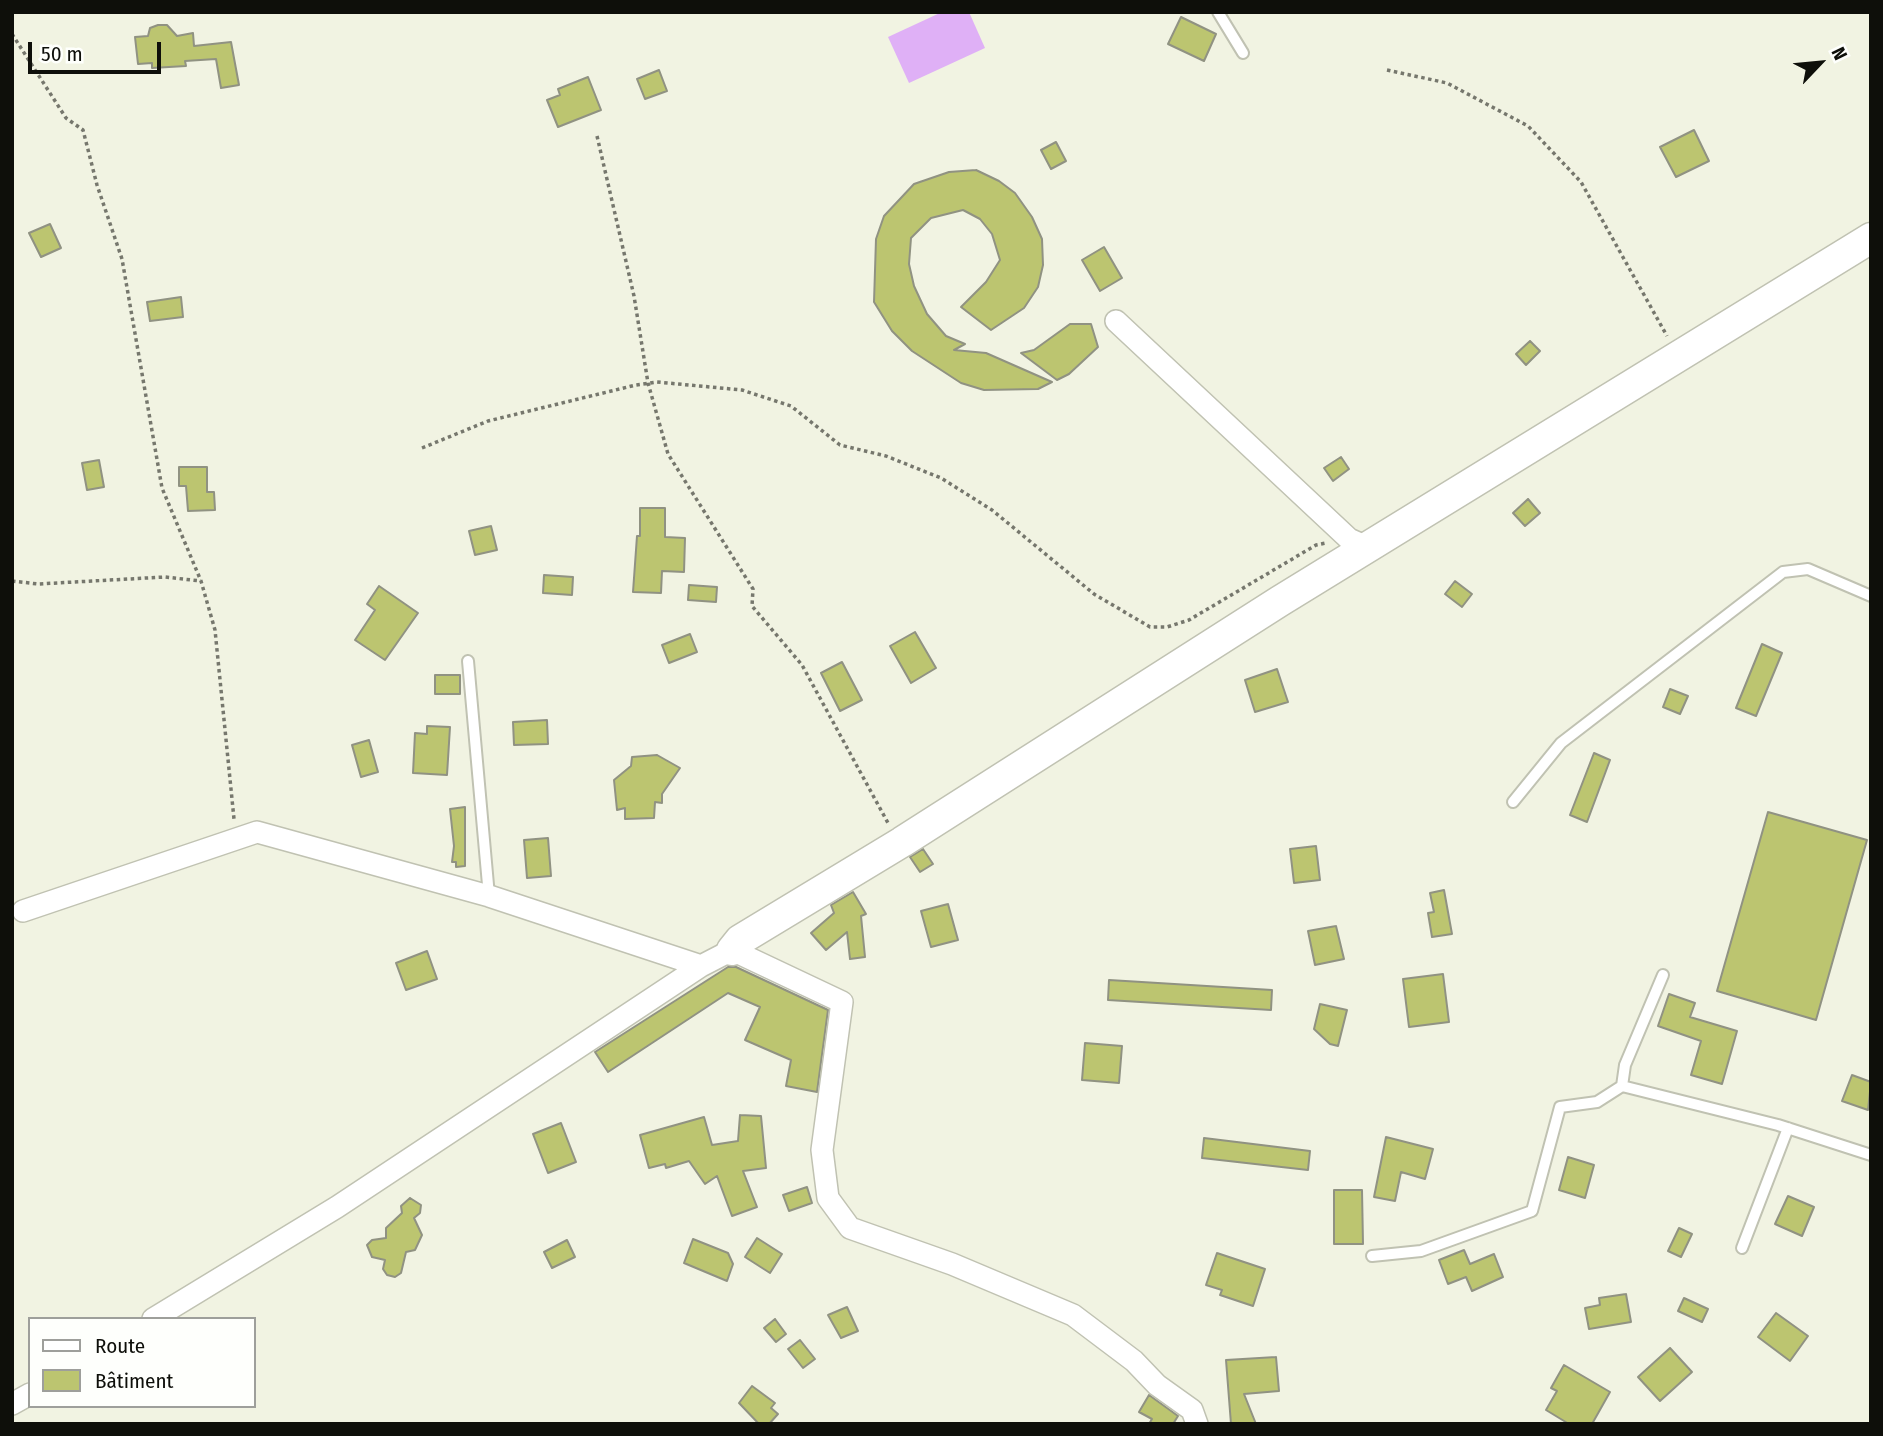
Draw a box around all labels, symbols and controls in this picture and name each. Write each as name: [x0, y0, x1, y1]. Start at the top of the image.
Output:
scale bar: [32, 28, 164, 72]
north arrow: [1785, 28, 1855, 98]
text: 50 m: [41, 41, 83, 67]
text: N: [1826, 43, 1852, 64]
legend: [28, 1317, 256, 1408]
text: Route: [95, 1333, 145, 1359]
text: Bâtiment: [95, 1368, 173, 1394]

